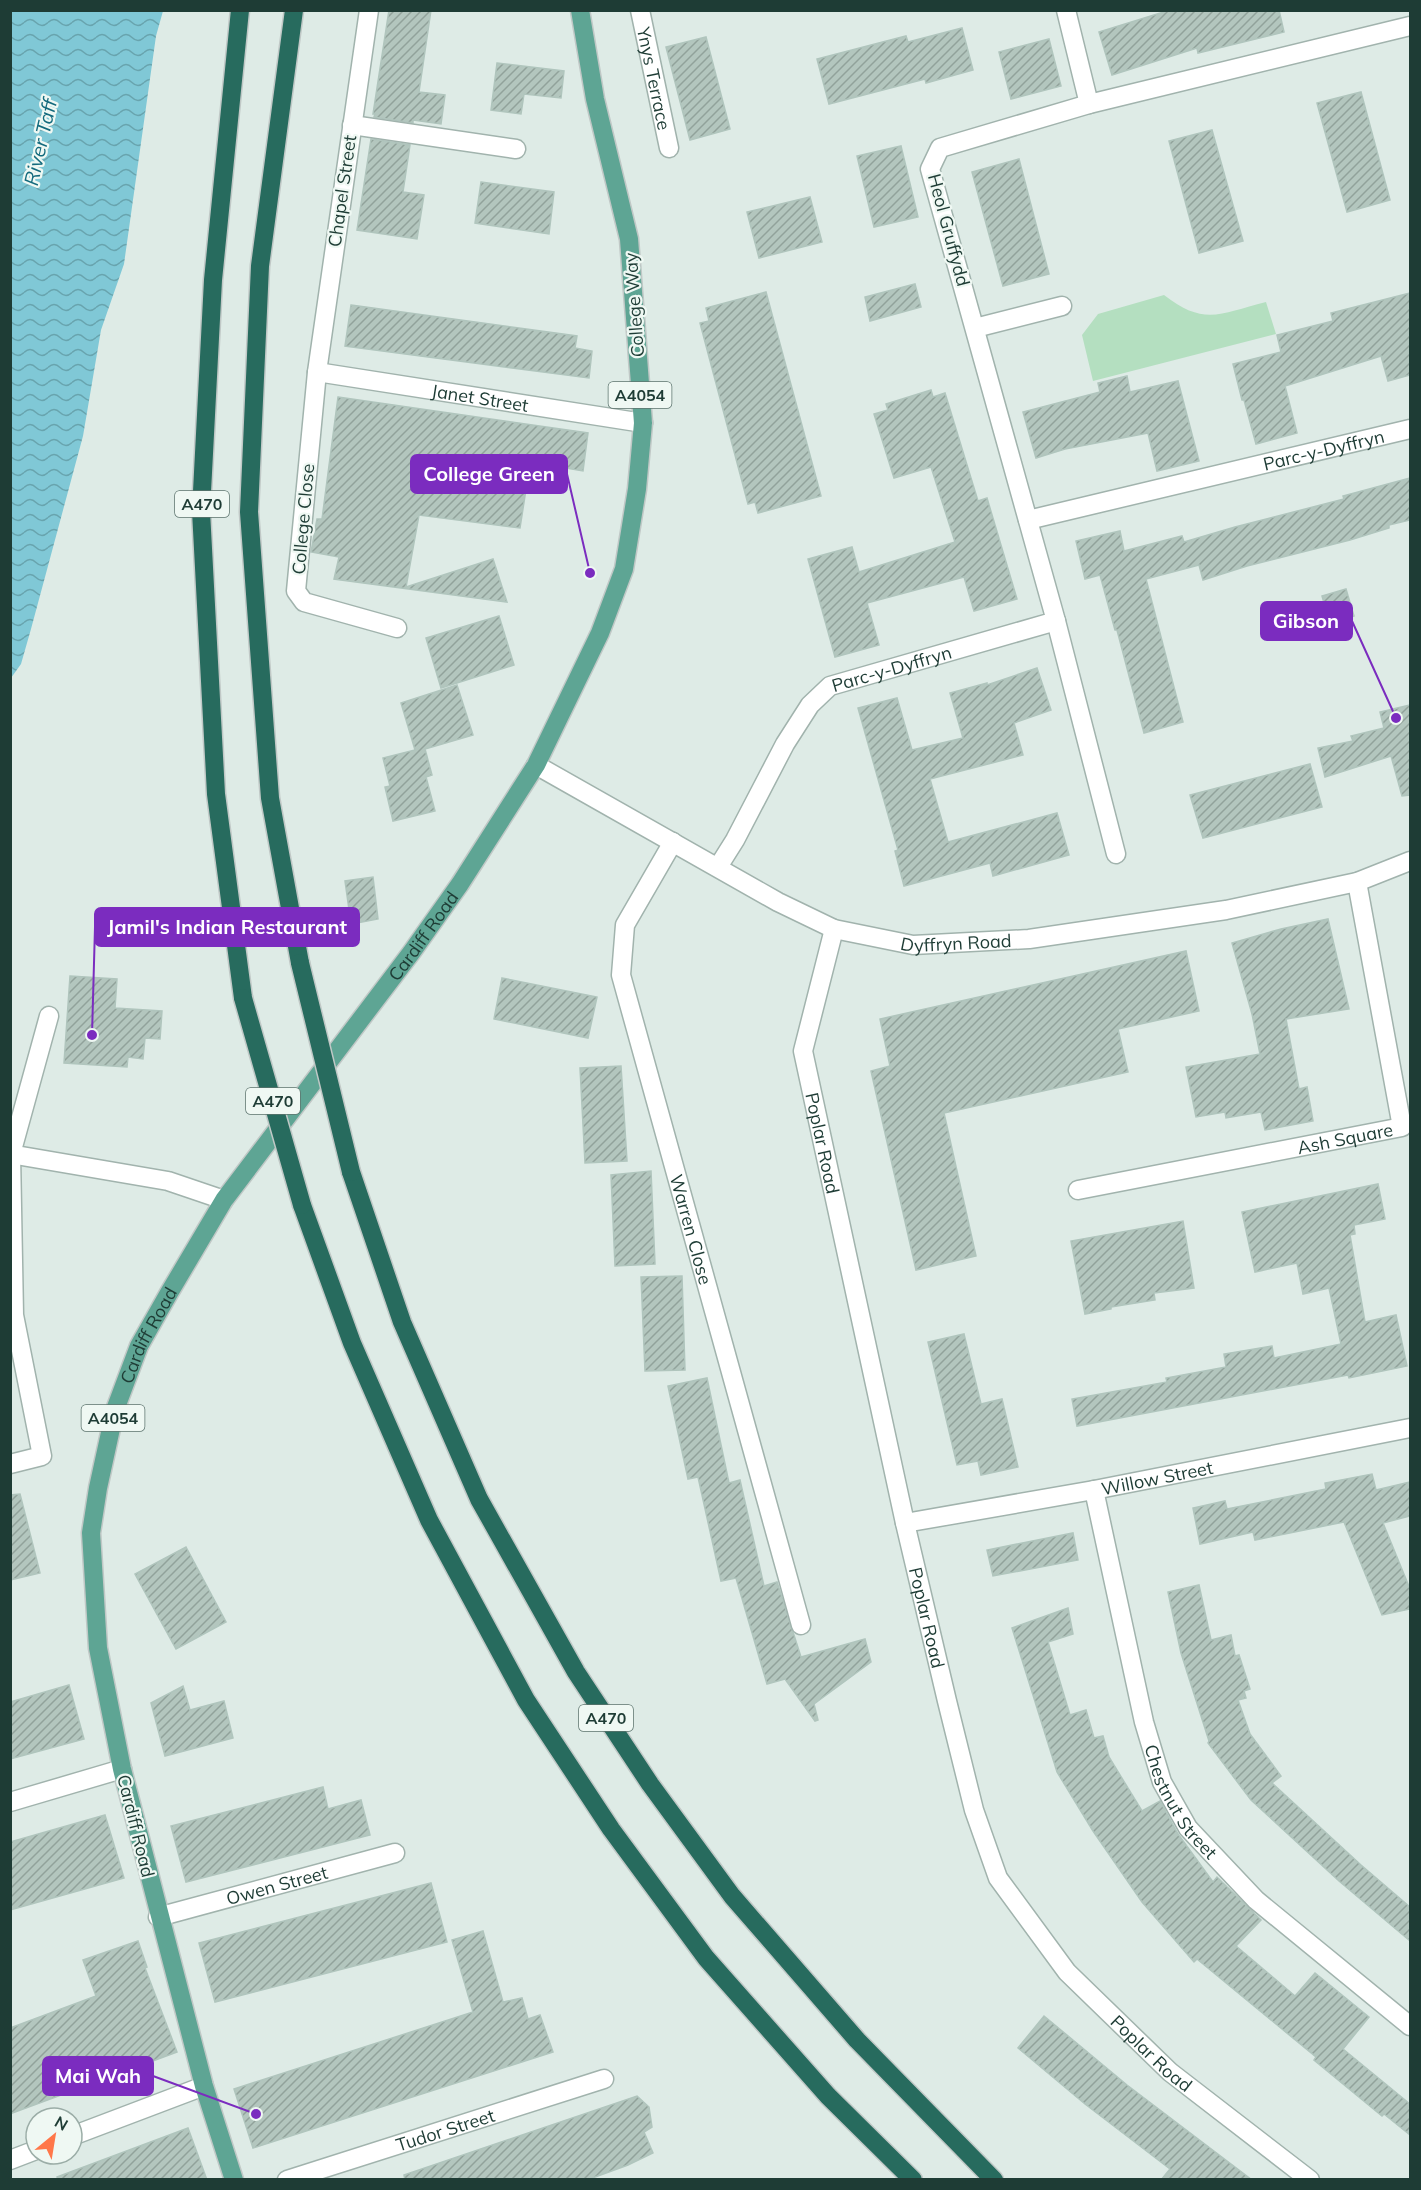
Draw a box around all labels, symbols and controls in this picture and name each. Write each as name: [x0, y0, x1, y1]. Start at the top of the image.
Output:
street label: Ynys Terrace: [632, 24, 676, 132]
water label: River Taff: [18, 94, 63, 188]
street label: Chapel Street: [323, 133, 361, 249]
street label: Heol Gruffydd: [923, 171, 975, 289]
street label: College Way: [619, 251, 649, 358]
street label: Janet Street: [430, 379, 530, 416]
road number: A4054: [608, 382, 672, 408]
street label: Parc-y-Dyffryn: [1261, 424, 1387, 475]
callout: College Green: [411, 455, 567, 493]
text: College Green: [423, 461, 555, 486]
street label: College Close: [287, 463, 319, 575]
road number: A470: [175, 491, 229, 517]
callout: Gibson: [1261, 602, 1352, 640]
text: Gibson: [1273, 608, 1339, 633]
street label: Parc-y-Dyffryn: [829, 640, 954, 696]
street label: Cardiff Road: [383, 886, 463, 985]
callout: Jamil's Indian Restaurant: [95, 908, 359, 946]
text: Jamil's Indian Restaurant: [107, 914, 347, 939]
street label: Dyffryn Road: [899, 928, 1012, 956]
road number: A470: [246, 1088, 300, 1114]
street label: Poplar Road: [801, 1090, 845, 1196]
street label: Ash Square: [1295, 1118, 1395, 1159]
street label: Warren Close: [665, 1172, 718, 1287]
street label: Cardiff Road: [115, 1283, 182, 1387]
road number: A4054: [82, 1405, 144, 1431]
street label: Willow Street: [1099, 1455, 1215, 1500]
street label: Poplar Road: [904, 1565, 950, 1670]
road number: A470: [579, 1705, 633, 1731]
street label: Chestnut Street: [1140, 1742, 1222, 1864]
street label: Cardiff Road: [112, 1772, 160, 1880]
street label: Owen Street: [223, 1860, 330, 1910]
street label: Poplar Road: [1106, 2010, 1197, 2097]
callout: Mai Wah: [43, 2057, 153, 2095]
text: Mai Wah: [55, 2063, 141, 2088]
street label: Tudor Street: [393, 2103, 497, 2156]
north arrow: [24, 2106, 84, 2166]
text: N: [51, 2111, 72, 2135]

